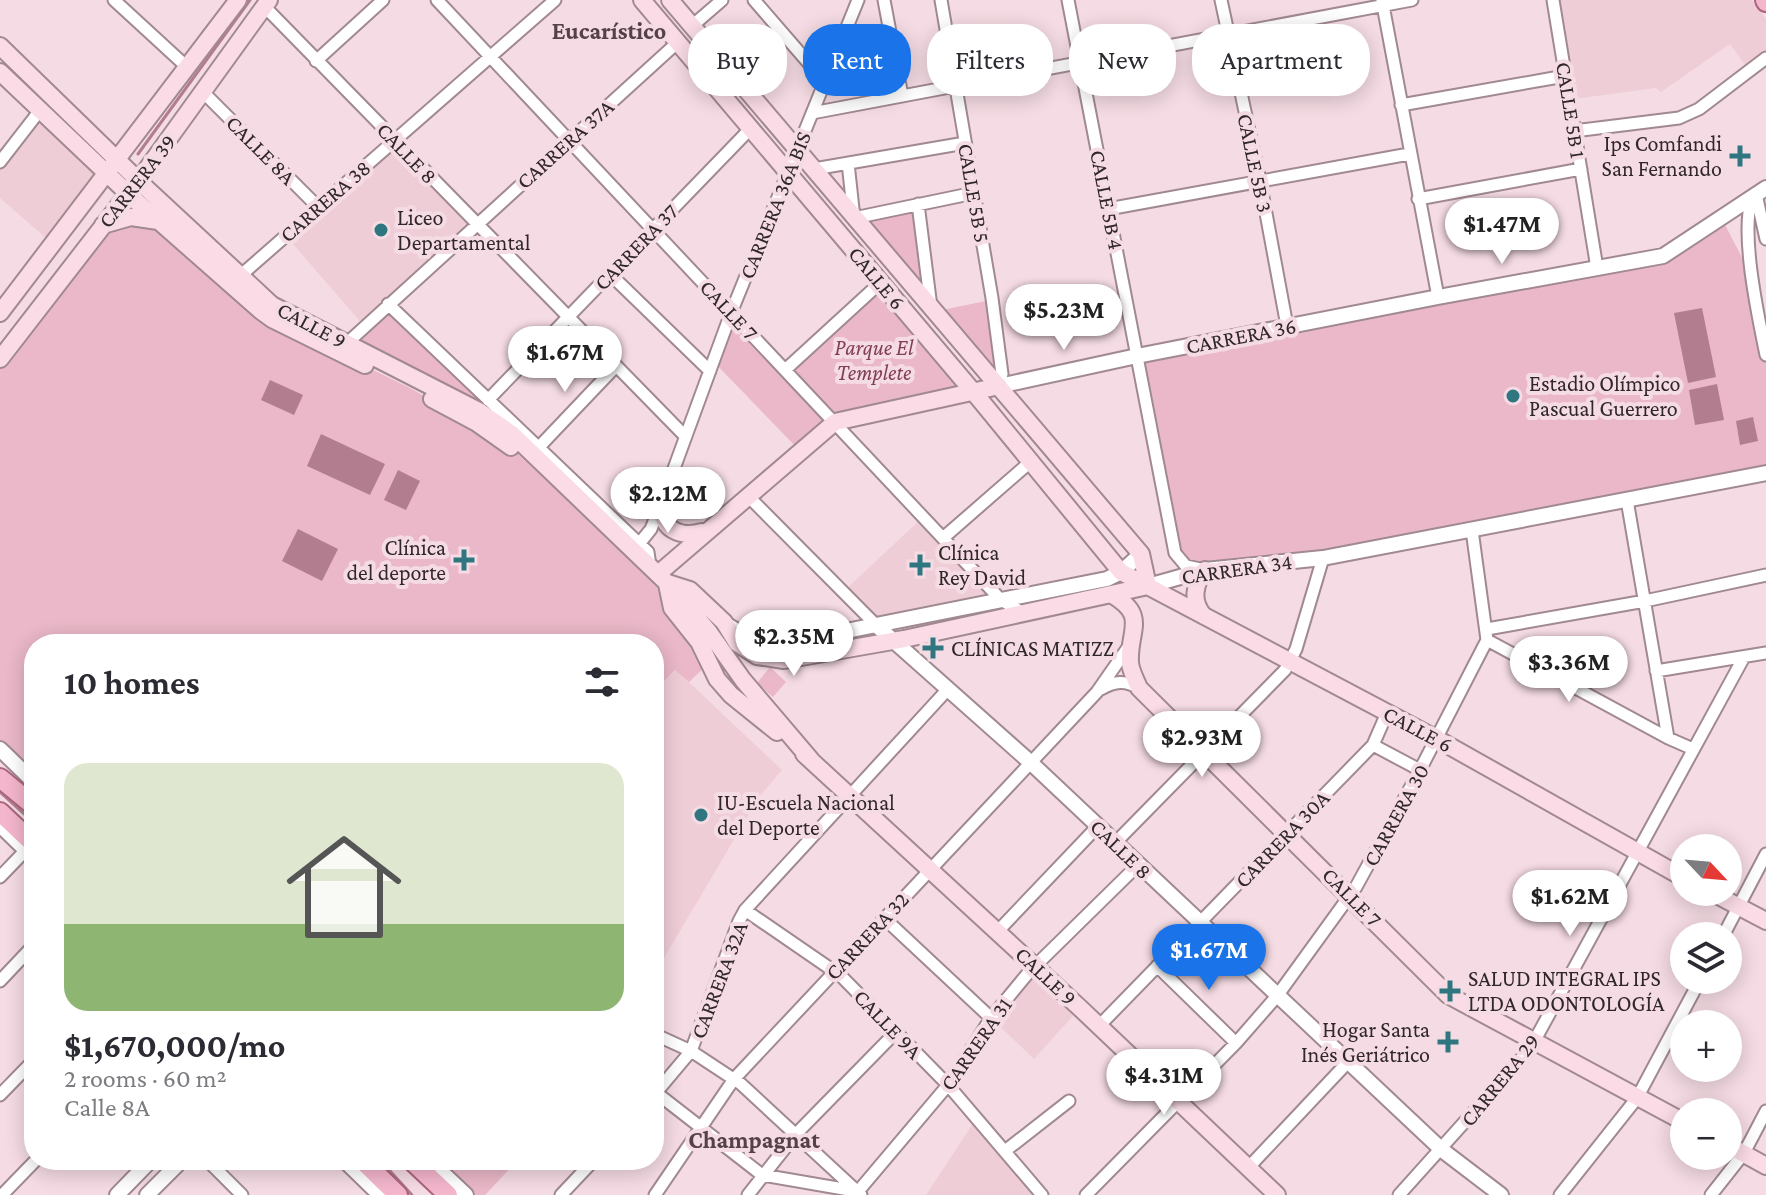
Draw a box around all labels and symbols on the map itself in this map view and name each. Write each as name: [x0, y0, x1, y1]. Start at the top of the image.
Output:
district label: Eucarístico: [552, 17, 666, 44]
street label: CALLE 5B 1: [1551, 60, 1591, 160]
street label: CARRERA 37A: [511, 94, 619, 194]
street label: CALLE 8A: [221, 110, 301, 190]
street label: CALLE 5B 3: [1232, 111, 1278, 215]
street label: CALLE 8: [372, 117, 442, 189]
street label: CARRERA 36A BIS: [734, 128, 816, 282]
street label: CARRERA 39: [93, 129, 181, 233]
place label: Ips Comfandi San Fernando: [1601, 131, 1722, 181]
street label: CALLE 5B 5: [953, 141, 995, 245]
marker: Ips Comfandi San Fernando: [1729, 145, 1751, 167]
street label: CALLE 5B 4: [1085, 148, 1129, 252]
street label: CARRERA 38: [275, 155, 375, 247]
pin: $1.47M: [1437, 198, 1567, 266]
street label: CARRERA 37: [589, 199, 683, 295]
place label: Liceo Departamental: [397, 205, 531, 255]
marker: Liceo Departamental: [372, 221, 390, 239]
street label: CALLE 6: [843, 241, 911, 315]
street label: CALLE 7: [695, 275, 763, 345]
pin: $5.23M: [999, 284, 1129, 352]
street label: CALLE 9: [273, 296, 351, 354]
street label: CARRERA 36: [1184, 313, 1298, 359]
pin: $1.67M: [500, 326, 630, 394]
park label: Parque El Templete: [835, 335, 914, 385]
place label: Estadio Olímpico Pascual Guerrero: [1529, 371, 1681, 421]
marker: Estadio Olímpico Pascual Guerrero: [1504, 387, 1522, 405]
pin: $2.12M: [603, 467, 733, 535]
place label: Clínica del deporte: [347, 535, 446, 585]
place label: Clínica Rey David: [938, 540, 1026, 590]
marker: Clínica del deporte: [453, 549, 475, 571]
street label: CARRERA 34: [1180, 549, 1294, 589]
marker: Clínica Rey David: [909, 554, 931, 576]
pin: $2.35M: [729, 610, 859, 678]
place label: CLÍNICAS MATIZZ: [951, 636, 1114, 661]
pin: $3.36M: [1504, 636, 1634, 704]
marker: CLÍNICAS MATIZZ: [922, 637, 944, 659]
street label: CALLE 6: [1379, 700, 1457, 758]
pin: $2.93M: [1137, 711, 1267, 779]
street label: CARRERA 30: [1358, 760, 1434, 870]
street label: CARRERA 30A: [1230, 785, 1335, 893]
place label: IU-Escuela Nacional del Deporte: [717, 790, 895, 840]
marker: IU-Escuela Nacional del Deporte: [692, 806, 710, 824]
street label: CALLE 8: [1085, 814, 1157, 884]
north arrow: [1670, 834, 1742, 906]
street label: CALLE 7: [1317, 862, 1387, 932]
pin: $1.62M: [1505, 870, 1635, 938]
street label: CARRERA 32: [820, 887, 914, 985]
street label: CARRERA 32A: [685, 918, 753, 1042]
pin: $1.67M: [1144, 924, 1274, 992]
street label: CALLE 9: [1010, 941, 1082, 1011]
place label: SALUD INTEGRAL IPS LTDA ODONTOLOGÍA: [1468, 966, 1665, 1016]
marker: SALUD INTEGRAL IPS LTDA ODONTOLOGÍA: [1439, 980, 1461, 1002]
street label: CALLE 9A: [849, 984, 927, 1064]
street label: CARRERA 31: [935, 993, 1017, 1095]
place label: Hogar Santa Inés Geriátrico: [1301, 1017, 1430, 1067]
street label: CARRERA 29: [1455, 1029, 1545, 1131]
marker: Hogar Santa Inés Geriátrico: [1437, 1031, 1459, 1053]
pin: $4.31M: [1099, 1049, 1229, 1117]
district label: Champagnat: [688, 1126, 820, 1153]

